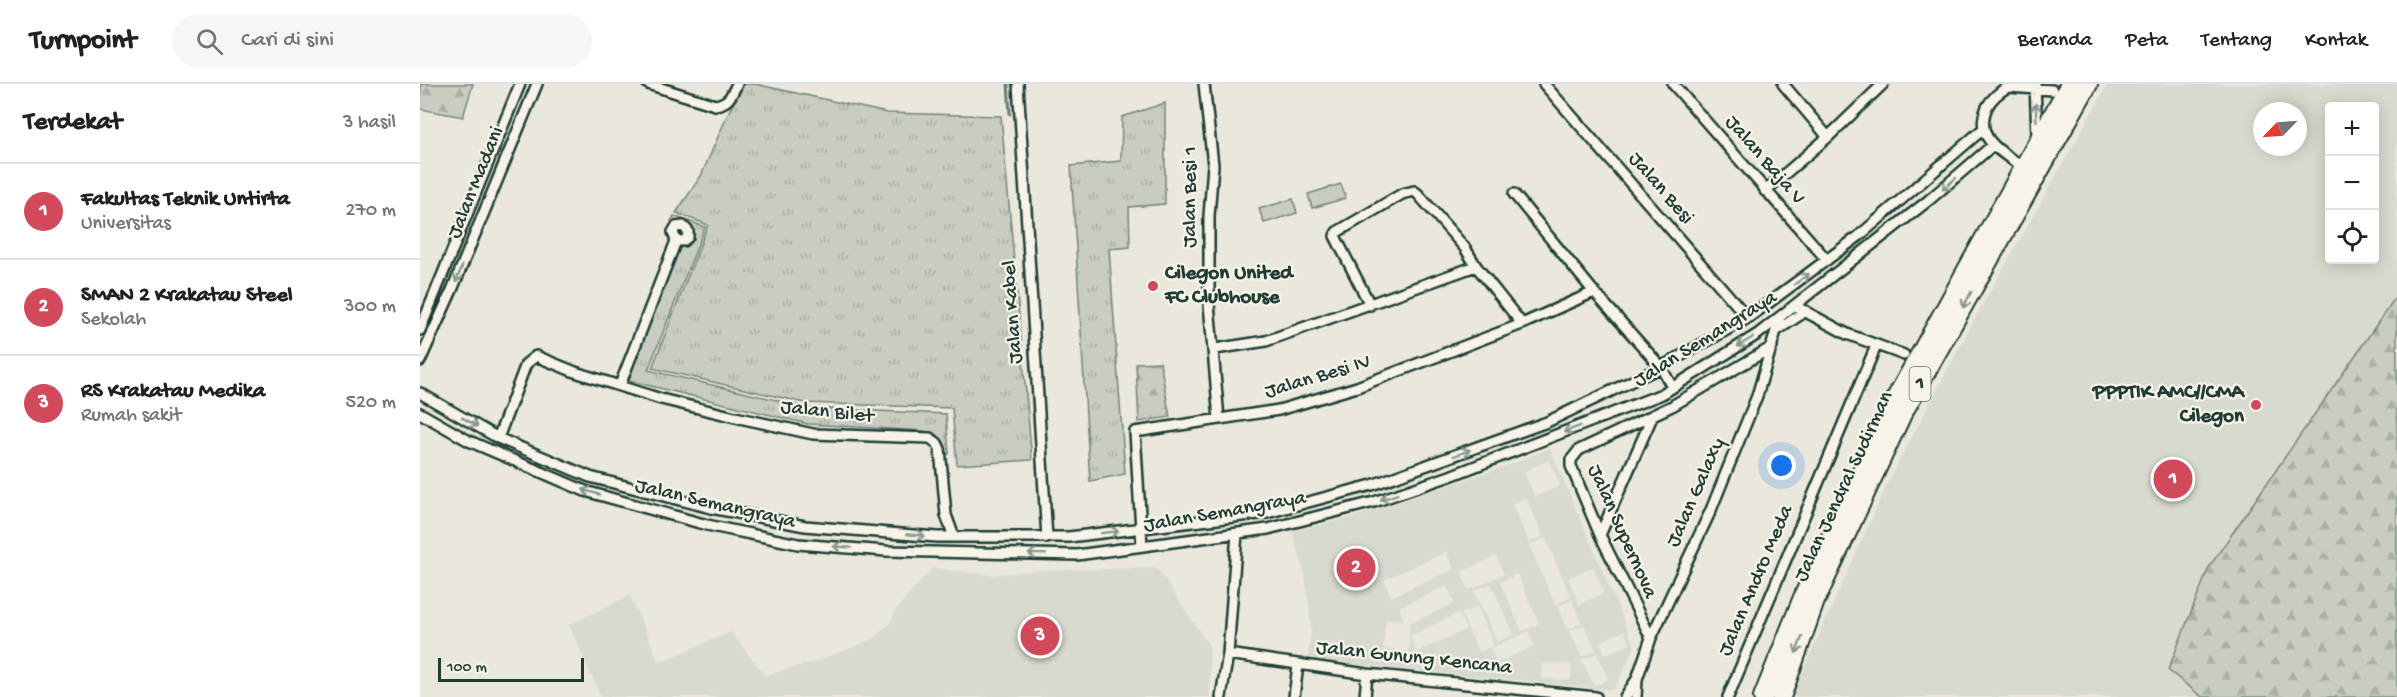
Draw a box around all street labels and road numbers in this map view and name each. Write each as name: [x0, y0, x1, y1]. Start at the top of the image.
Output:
street label: Jalan Baja V: [1718, 111, 1810, 211]
street label: Jalan Madani: [443, 123, 511, 243]
street label: Jalan Besi 1: [1179, 146, 1204, 248]
street label: Jalan Besi: [1622, 148, 1698, 230]
street label: Jalan Kabel: [998, 259, 1030, 365]
street label: Jalan Semangraya: [1630, 285, 1783, 394]
street label: Jalan Besi IV: [1262, 350, 1374, 406]
road number: 1: [1910, 367, 1930, 401]
street label: Jalan Jendral Sudirman: [1790, 388, 1900, 586]
street label: Jalan Bilet: [779, 396, 877, 431]
street label: Jalan Galaxy: [1662, 435, 1732, 551]
street label: Jalan Supernova: [1580, 461, 1662, 604]
street label: Jalan Semangraya: [632, 474, 799, 536]
street label: Jalan Semangraya: [1142, 486, 1309, 540]
street label: Jalan Andro Meda: [1714, 501, 1801, 660]
street label: Jalan Gunung Kencana: [1315, 636, 1514, 682]

